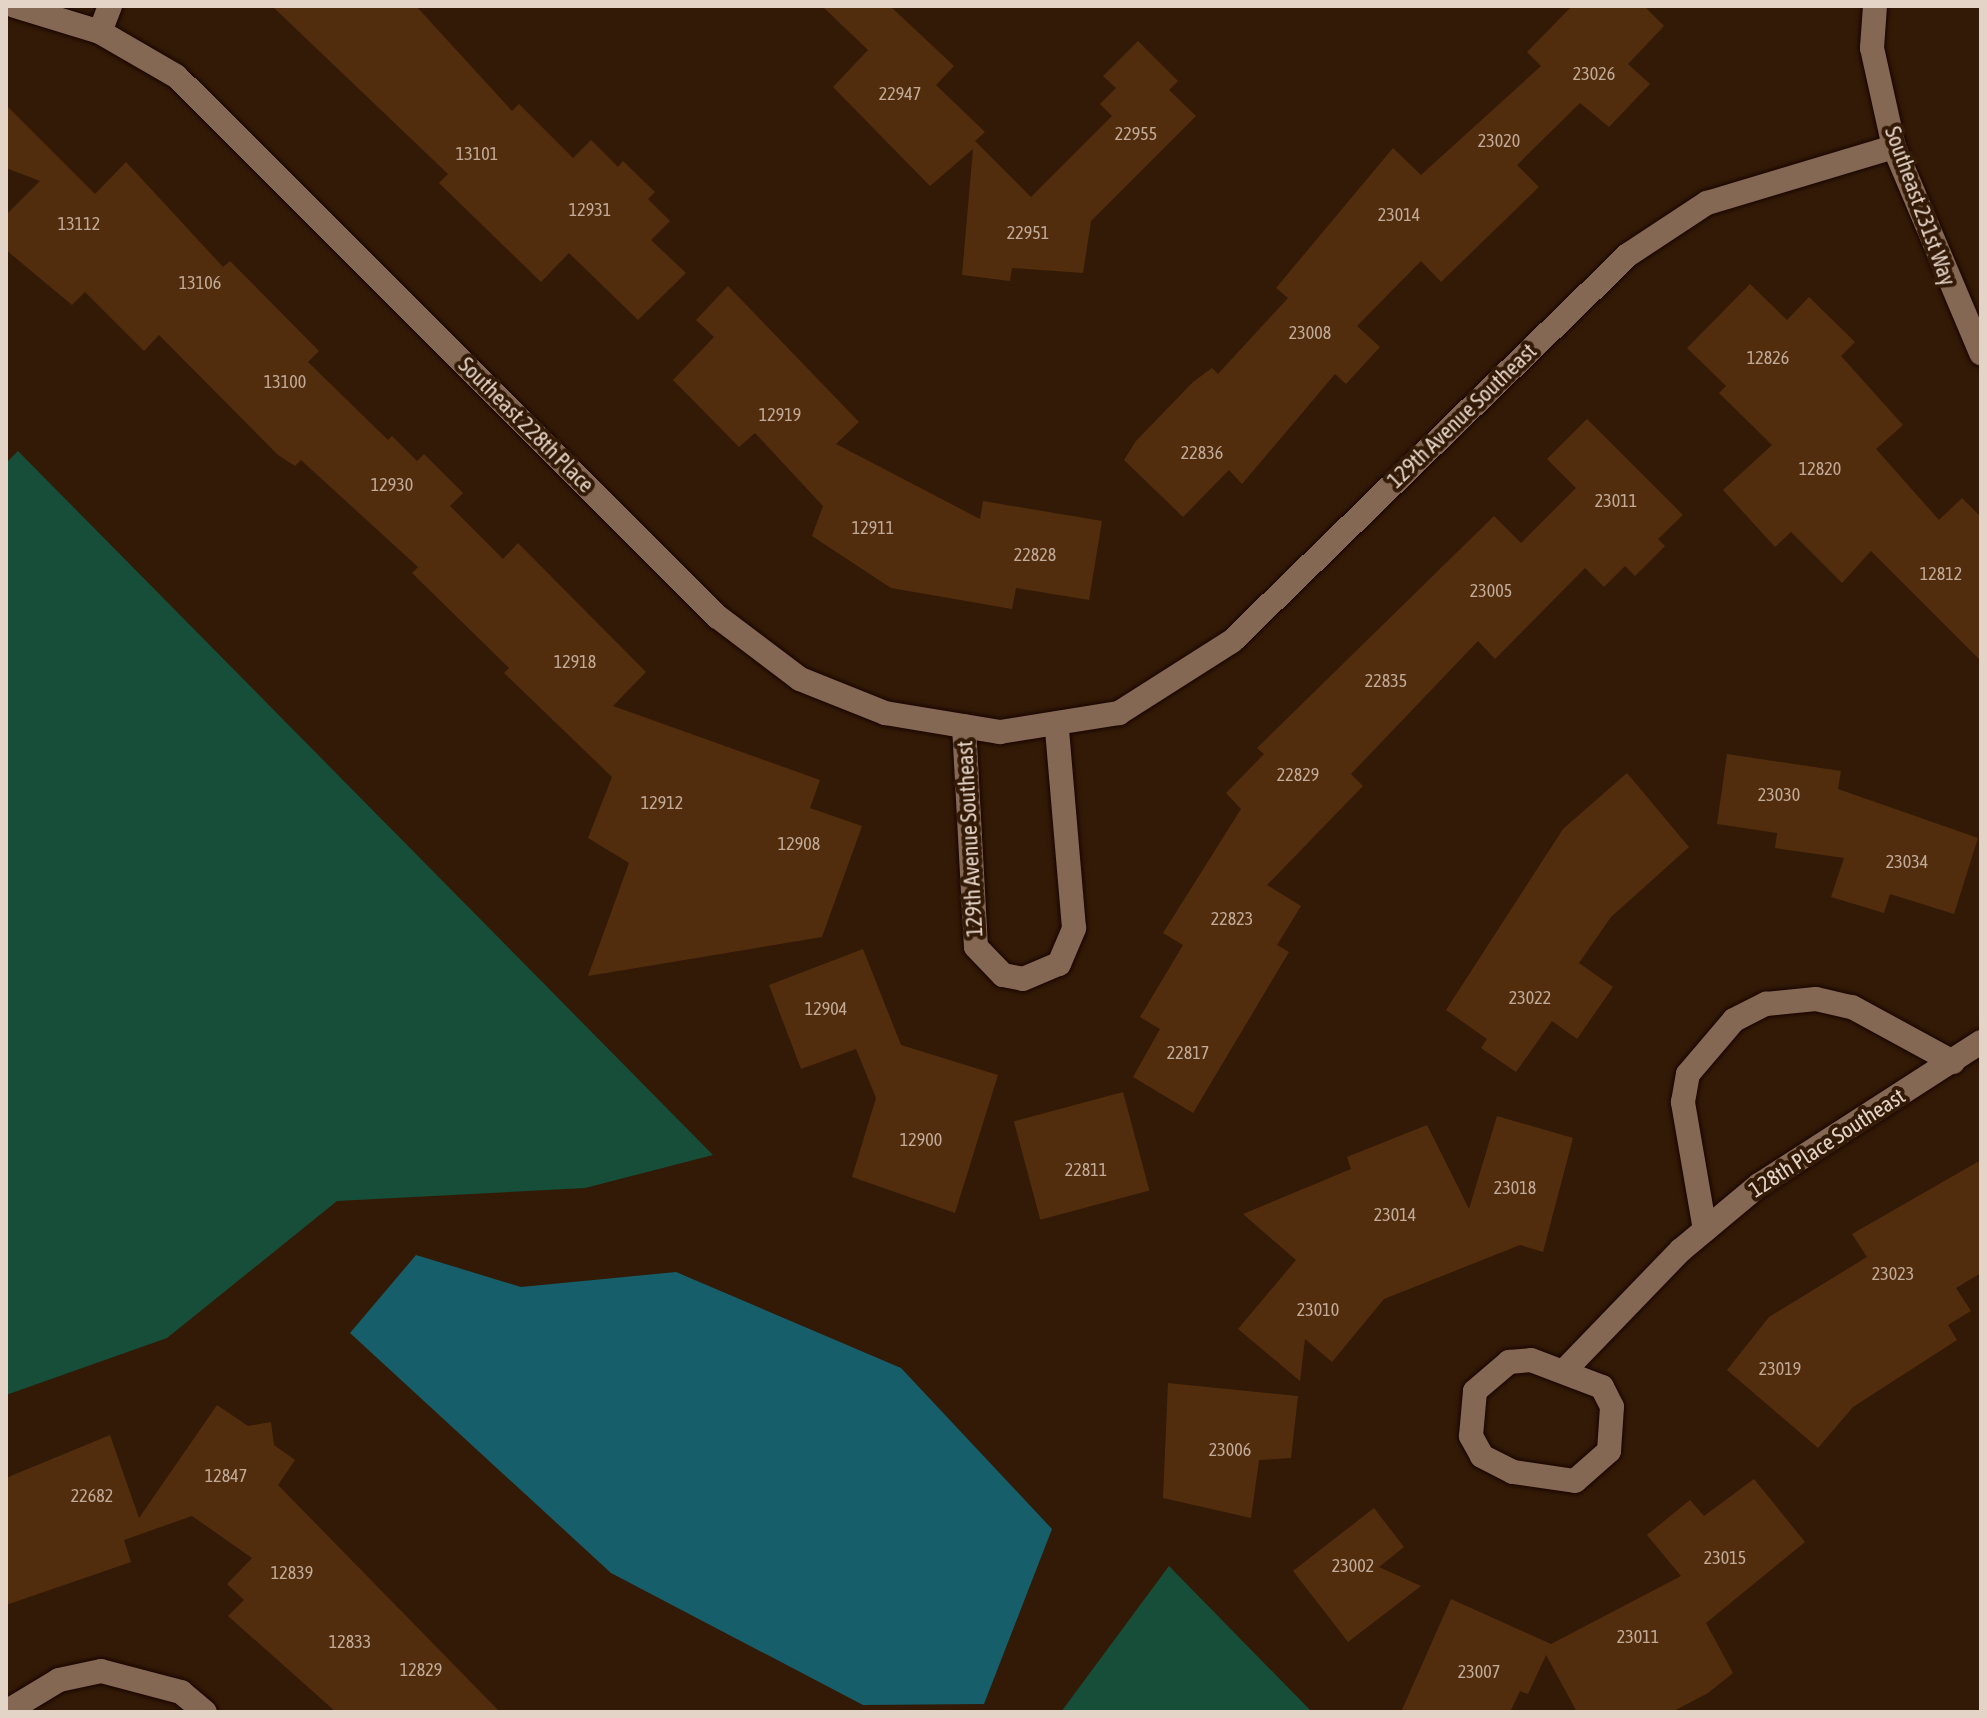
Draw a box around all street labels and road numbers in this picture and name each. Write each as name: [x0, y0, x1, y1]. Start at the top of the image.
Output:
street label: Southeast 231st Way: [1879, 123, 1961, 289]
street label: 129th Avenue Southeast: [1382, 338, 1542, 494]
street label: Southeast 228th Place: [453, 352, 599, 498]
street label: 129th Avenue Southeast: [952, 740, 988, 938]
street label: 128th Place Southeast: [1744, 1083, 1910, 1203]

